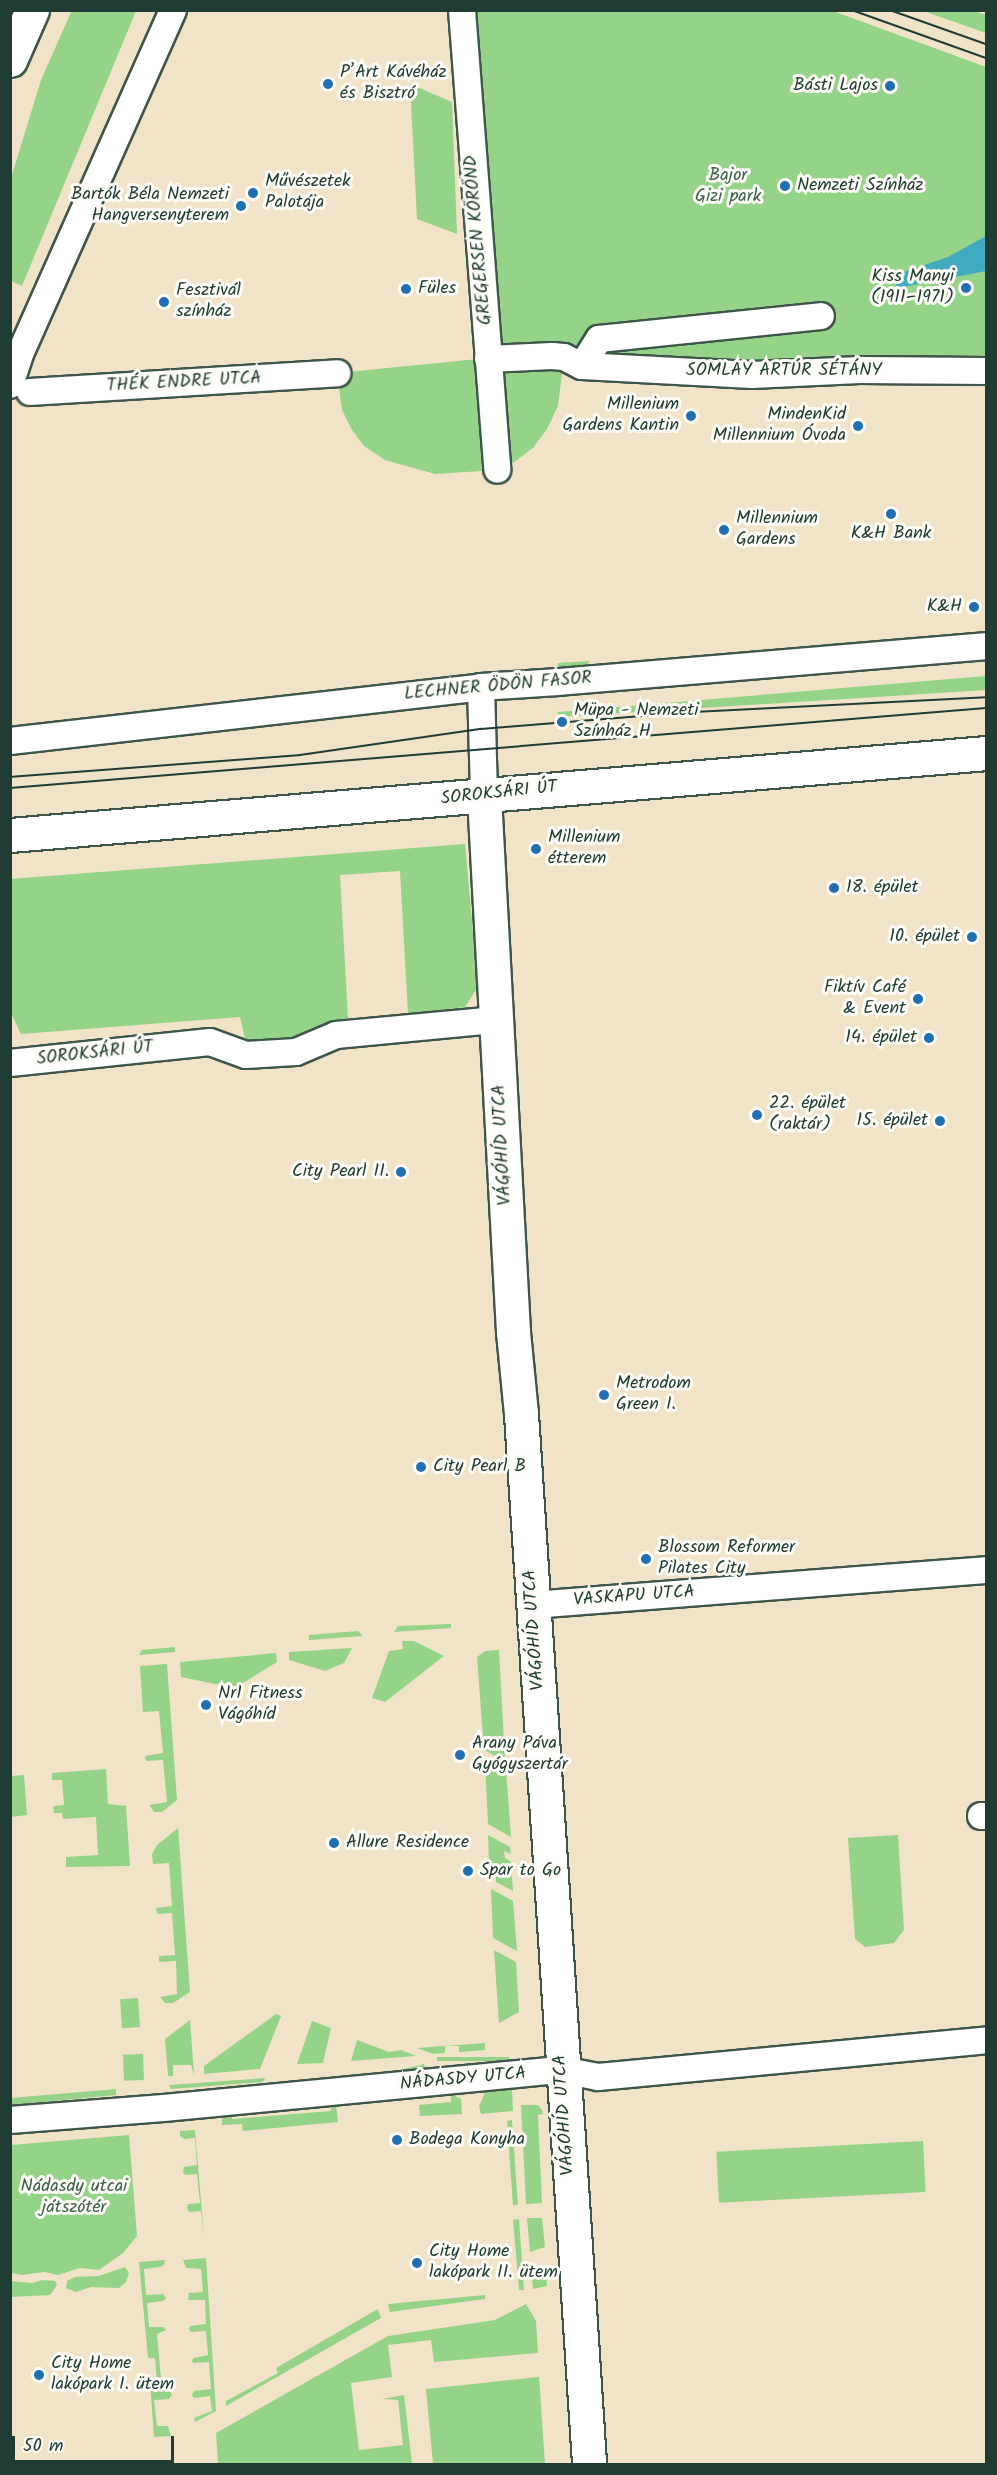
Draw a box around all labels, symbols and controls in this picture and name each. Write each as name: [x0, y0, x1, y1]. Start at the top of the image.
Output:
place label: P’Art Kávéház és Bisztró: [340, 63, 447, 106]
place label: Básti Lajos: [793, 75, 878, 97]
marker: P’Art Kávéház és Bisztró: [321, 77, 335, 91]
marker: Básti Lajos: [883, 79, 897, 93]
street label: GREGERSEN KÖRÖND: [461, 154, 497, 326]
park label: Bajor Gizi park: [695, 166, 761, 208]
place label: Művészetek Palotája: [265, 172, 350, 214]
place label: Nemzeti Színház: [797, 175, 924, 197]
marker: Nemzeti Színház: [778, 179, 792, 193]
place label: Bartók Béla Nemzeti Hangversenyterem: [71, 185, 229, 228]
marker: Művészetek Palotája: [246, 186, 260, 200]
marker: Bartók Béla Nemzeti Hangversenyterem: [234, 199, 248, 213]
place label: Kiss Manyi (1911–1971): [871, 267, 954, 310]
place label: Füles: [418, 278, 456, 300]
place label: Fesztivál színház: [176, 281, 241, 324]
marker: Kiss Manyi (1911–1971): [959, 281, 973, 295]
marker: Füles: [399, 282, 413, 296]
marker: Fesztivál színház: [157, 295, 171, 309]
street label: SOMLAY ARTÚR SÉTÁNY: [686, 360, 882, 382]
street label: THÉK ENDRE UTCA: [106, 368, 262, 398]
place label: Millenium Gardens Kantin: [563, 395, 679, 438]
place label: MindenKid Millennium Óvoda: [713, 405, 846, 448]
marker: Millenium Gardens Kantin: [684, 409, 698, 423]
marker: MindenKid Millennium Óvoda: [851, 419, 865, 433]
marker: K&H Bank: [884, 507, 898, 521]
place label: Millennium Gardens: [736, 509, 818, 552]
marker: Millennium Gardens: [717, 523, 731, 537]
place label: K&H Bank: [851, 523, 931, 545]
place label: K&H: [927, 596, 962, 618]
marker: K&H: [967, 600, 981, 614]
street label: LECHNER ÖDÖN FASOR: [403, 668, 593, 706]
place label: Müpa - Nemzeti Színház H: [574, 701, 698, 744]
marker: Müpa - Nemzeti Színház H: [555, 715, 569, 729]
street label: SOROKSÁRI ÚT: [440, 777, 558, 811]
place label: Millenium étterem: [548, 828, 620, 870]
marker: Millenium étterem: [529, 842, 543, 856]
place label: 18. épület: [846, 877, 919, 899]
marker: 18. épület: [827, 881, 841, 895]
place label: 10. épület: [889, 926, 960, 948]
marker: 10. épület: [965, 930, 979, 944]
place label: Fiktív Café & Event: [824, 978, 906, 1020]
marker: Fiktív Café & Event: [911, 992, 925, 1006]
place label: 14. épület: [845, 1027, 917, 1049]
marker: 14. épület: [922, 1031, 936, 1045]
street label: SOROKSÁRI ÚT: [36, 1037, 154, 1071]
street label: VÁGÓHÍD UTCA: [489, 1084, 517, 1206]
place label: 22. épület (raktár): [769, 1094, 846, 1136]
marker: 22. épület (raktár): [750, 1108, 764, 1122]
place label: 15. épület: [857, 1110, 928, 1132]
marker: 15. épület: [933, 1114, 947, 1128]
place label: City Pearl II.: [292, 1161, 389, 1183]
marker: City Pearl II.: [394, 1165, 408, 1179]
place label: Metrodom Green I.: [616, 1374, 691, 1416]
marker: Metrodom Green I.: [597, 1388, 611, 1402]
place label: City Pearl B: [433, 1456, 526, 1478]
marker: City Pearl B: [414, 1460, 428, 1474]
place label: Blossom Reformer Pilates City: [658, 1538, 795, 1580]
marker: Blossom Reformer Pilates City: [639, 1552, 653, 1566]
street label: VÁGÓHÍD UTCA: [520, 1569, 550, 1691]
street label: VASKAPU UTCA: [573, 1582, 695, 1612]
place label: Nr1 Fitness Vágóhíd: [218, 1684, 303, 1726]
marker: Nr1 Fitness Vágóhíd: [199, 1698, 213, 1712]
place label: Arany Páva Gyógyszertár: [472, 1734, 568, 1776]
marker: Arany Páva Gyógyszertár: [453, 1748, 467, 1762]
place label: Allure Residence: [346, 1832, 469, 1854]
marker: Allure Residence: [327, 1836, 341, 1850]
place label: Spar to Go: [480, 1860, 561, 1882]
marker: Spar to Go: [461, 1864, 475, 1878]
street label: VÁGÓHÍD UTCA: [550, 2054, 580, 2176]
street label: NÁDASDY UTCA: [399, 2064, 527, 2096]
place label: Bodega Konyha: [409, 2129, 525, 2151]
marker: Bodega Konyha: [390, 2133, 404, 2147]
park label: Nádasdy utcai játszótér: [21, 2177, 127, 2220]
place label: City Home lakópark II. ütem: [429, 2242, 558, 2284]
marker: City Home lakópark II. ütem: [410, 2256, 424, 2270]
place label: City Home lakópark I. ütem: [51, 2354, 174, 2396]
marker: City Home lakópark I. ütem: [32, 2368, 46, 2382]
scale bar: [15, 2424, 177, 2462]
text: 50 m: [23, 2432, 63, 2461]

